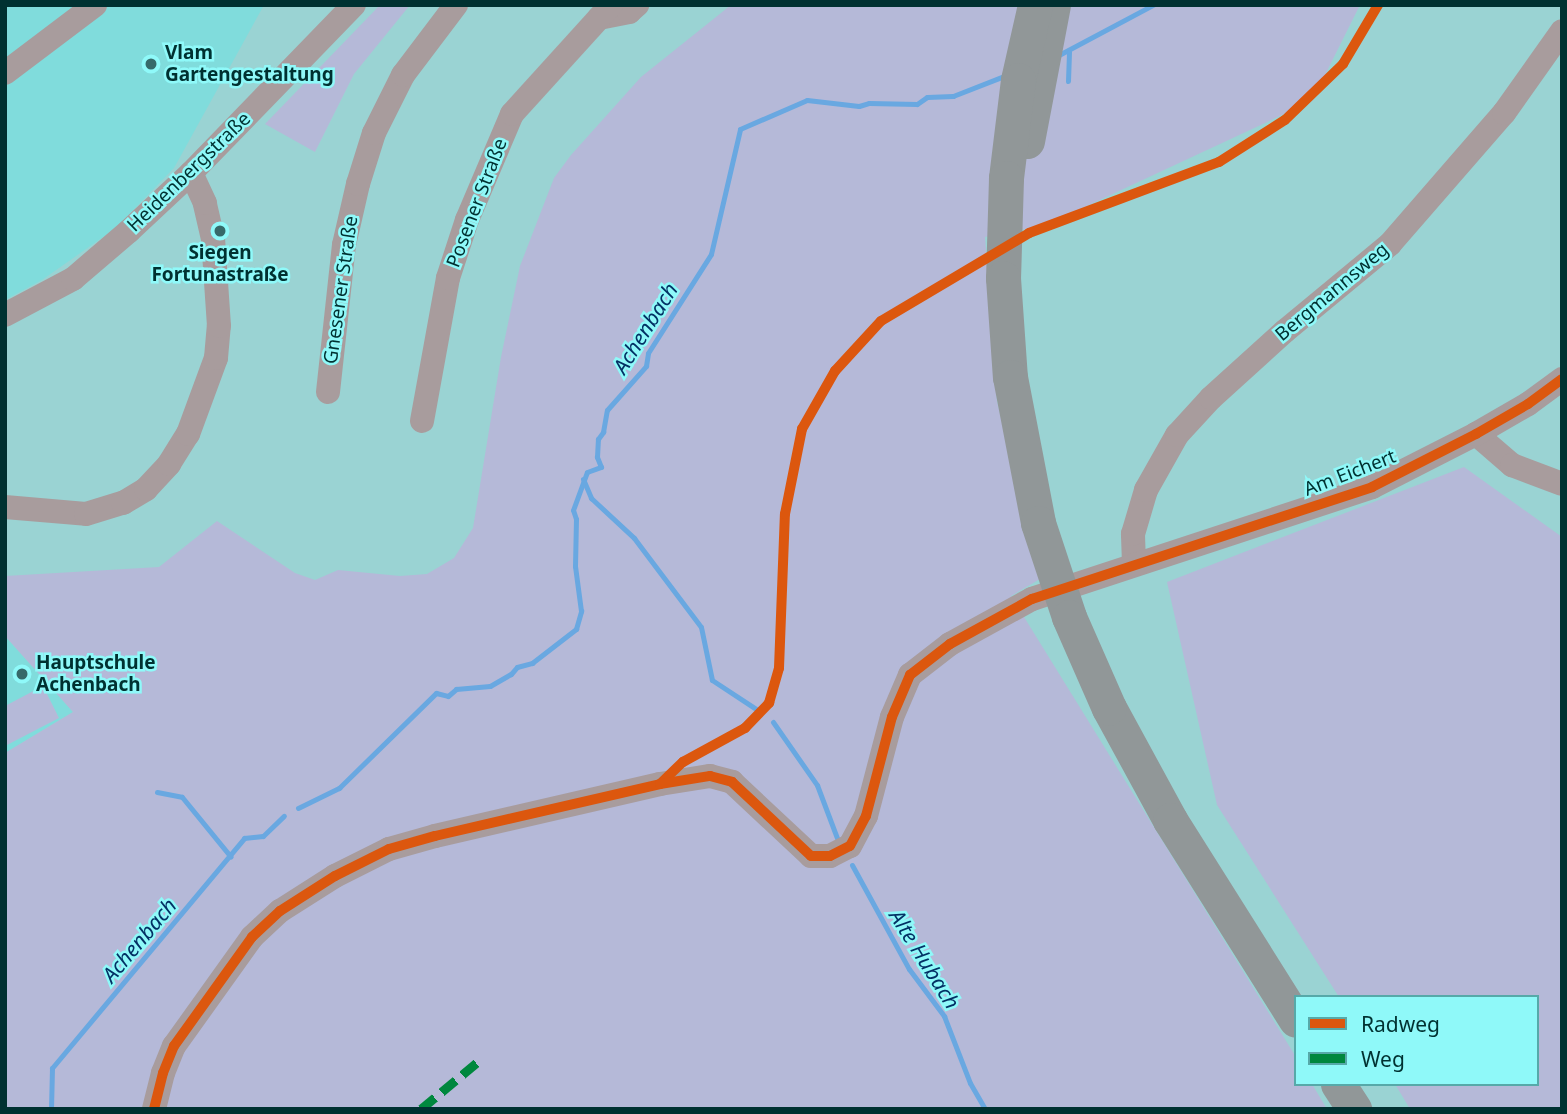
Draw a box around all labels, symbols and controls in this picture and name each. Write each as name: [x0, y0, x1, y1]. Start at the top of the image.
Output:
place label: Vlam Gartengestaltung: [165, 42, 334, 86]
marker: Vlam Gartengestaltung: [143, 56, 159, 72]
street label: Heidenbergstraße: [123, 107, 255, 237]
street label: Posener Straße: [442, 135, 512, 271]
street label: Gnesener Straße: [319, 214, 363, 366]
marker: Siegen Fortunastraße: [212, 223, 228, 239]
street label: Bergmannsweg: [1271, 238, 1393, 346]
place label: Siegen Fortunastraße: [151, 242, 289, 286]
water label: Achenbach: [607, 278, 683, 378]
street label: Am Eichert: [1301, 445, 1399, 501]
place label: Hauptschule Achenbach: [36, 652, 156, 696]
marker: Hauptschule Achenbach: [14, 666, 30, 682]
water label: Achenbach: [97, 893, 181, 987]
water label: Alte Hubach: [885, 905, 965, 1013]
legend: [1294, 995, 1539, 1086]
text: Radweg: [1361, 1010, 1440, 1038]
text: Weg: [1361, 1045, 1405, 1073]

